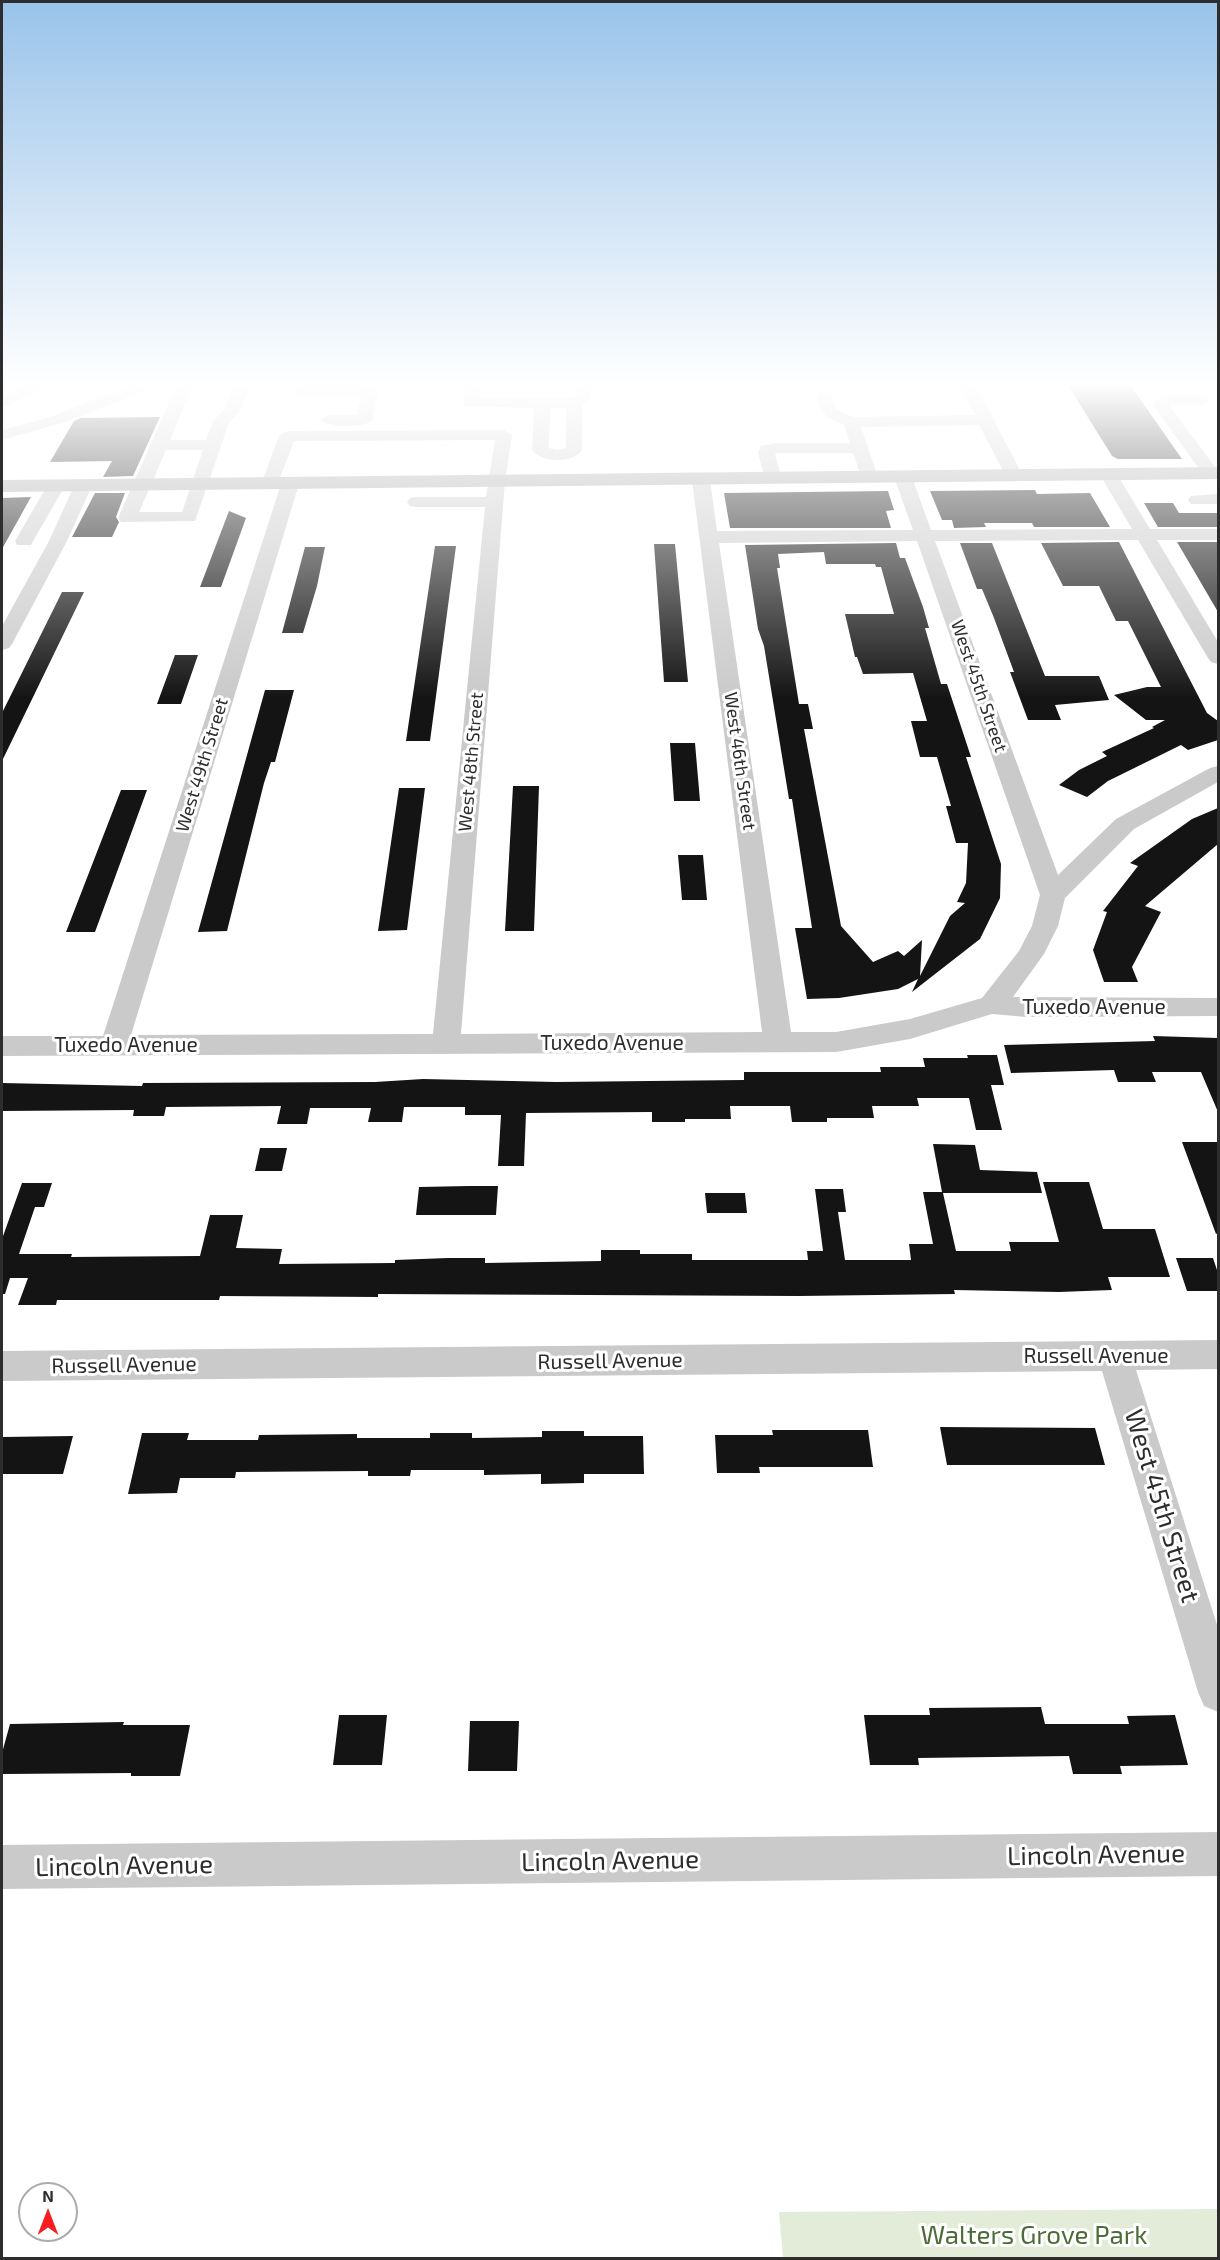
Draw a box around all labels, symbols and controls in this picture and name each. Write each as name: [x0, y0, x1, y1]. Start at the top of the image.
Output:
street label: West 45th Street: [946, 617, 1012, 755]
street label: West 48th Street: [454, 691, 488, 833]
street label: West 46th Street: [720, 691, 760, 831]
street label: West 49th Street: [171, 695, 233, 835]
street label: Tuxedo Avenue: [1022, 994, 1166, 1020]
street label: Tuxedo Avenue: [540, 1030, 684, 1056]
street label: Tuxedo Avenue: [54, 1032, 198, 1058]
street label: Russell Avenue: [1023, 1343, 1169, 1369]
street label: Russell Avenue: [537, 1347, 683, 1375]
street label: Russell Avenue: [51, 1351, 197, 1379]
street label: West 45th Street: [1118, 1406, 1206, 1606]
street label: Lincoln Avenue: [1007, 1838, 1185, 1872]
street label: Lincoln Avenue: [521, 1844, 699, 1878]
street label: Lincoln Avenue: [35, 1849, 213, 1883]
north arrow: [18, 2182, 78, 2242]
text: N: [42, 2186, 54, 2205]
park label: Walters Grove Park: [920, 2219, 1148, 2251]

